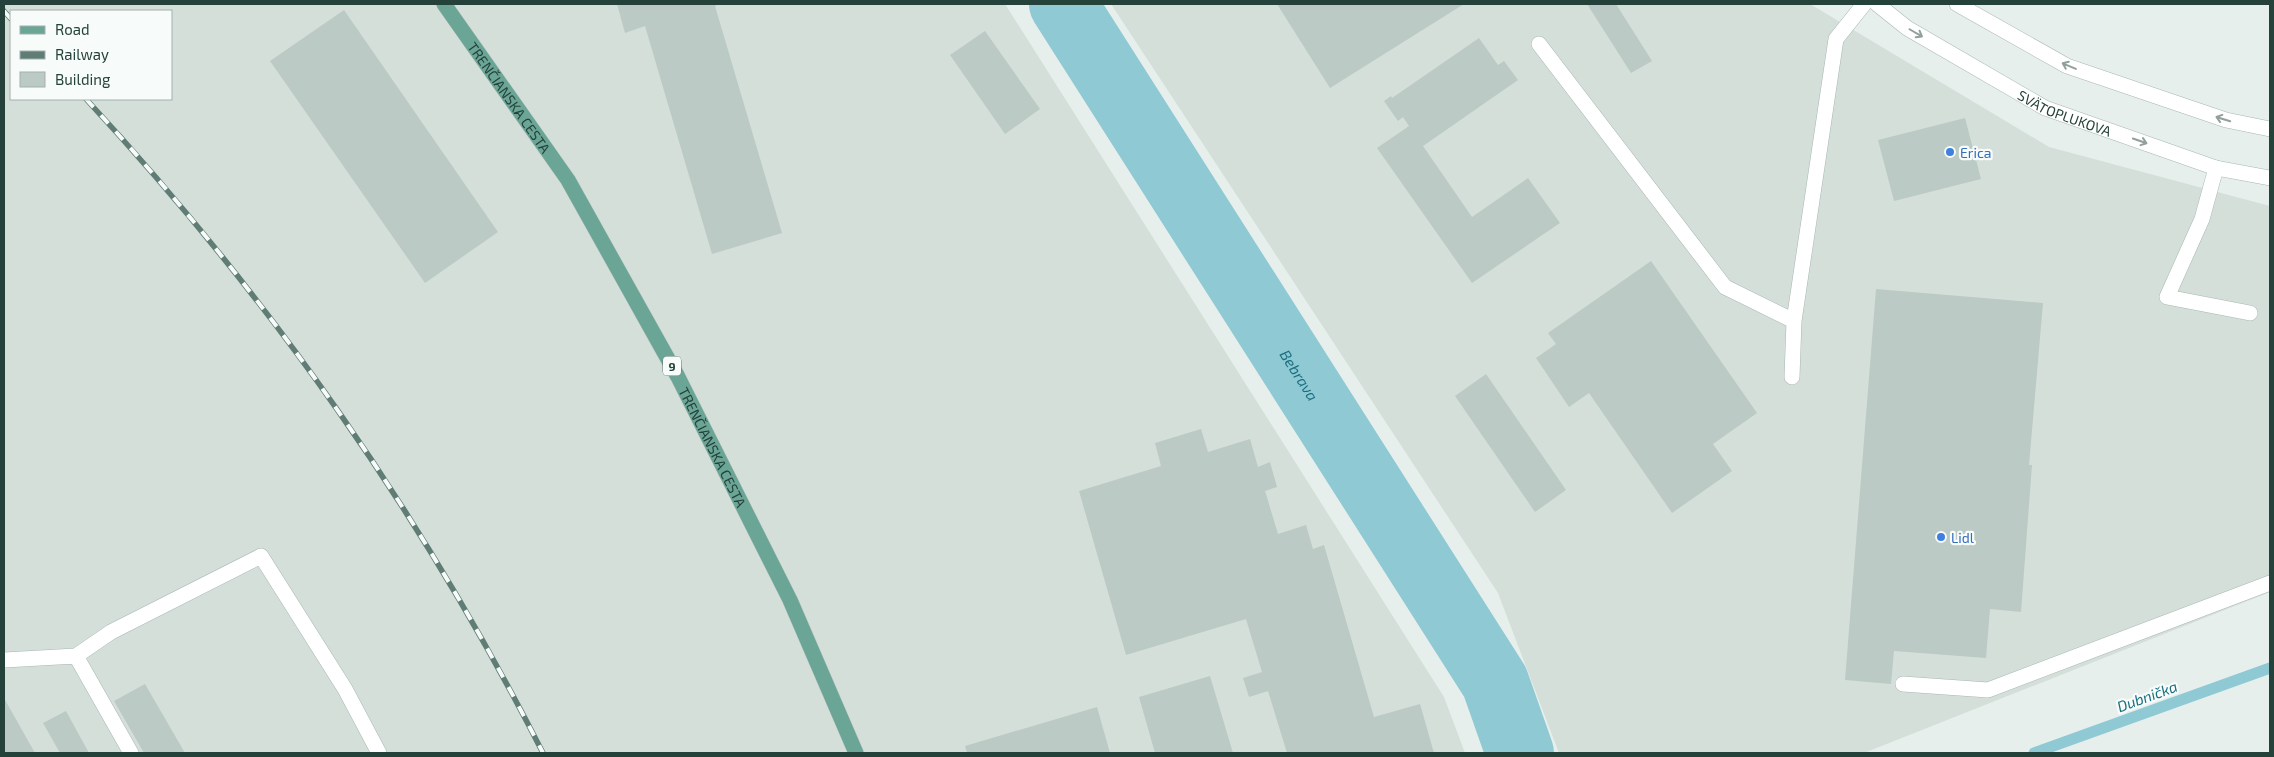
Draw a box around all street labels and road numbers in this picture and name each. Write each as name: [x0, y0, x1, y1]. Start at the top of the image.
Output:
street label: TRENČIANSKA CESTA: [465, 38, 555, 156]
street label: SVÄTOPLUKOVA: [2015, 86, 2114, 139]
road number: 9: [663, 356, 681, 376]
street label: TRENČIANSKA CESTA: [676, 384, 750, 510]

